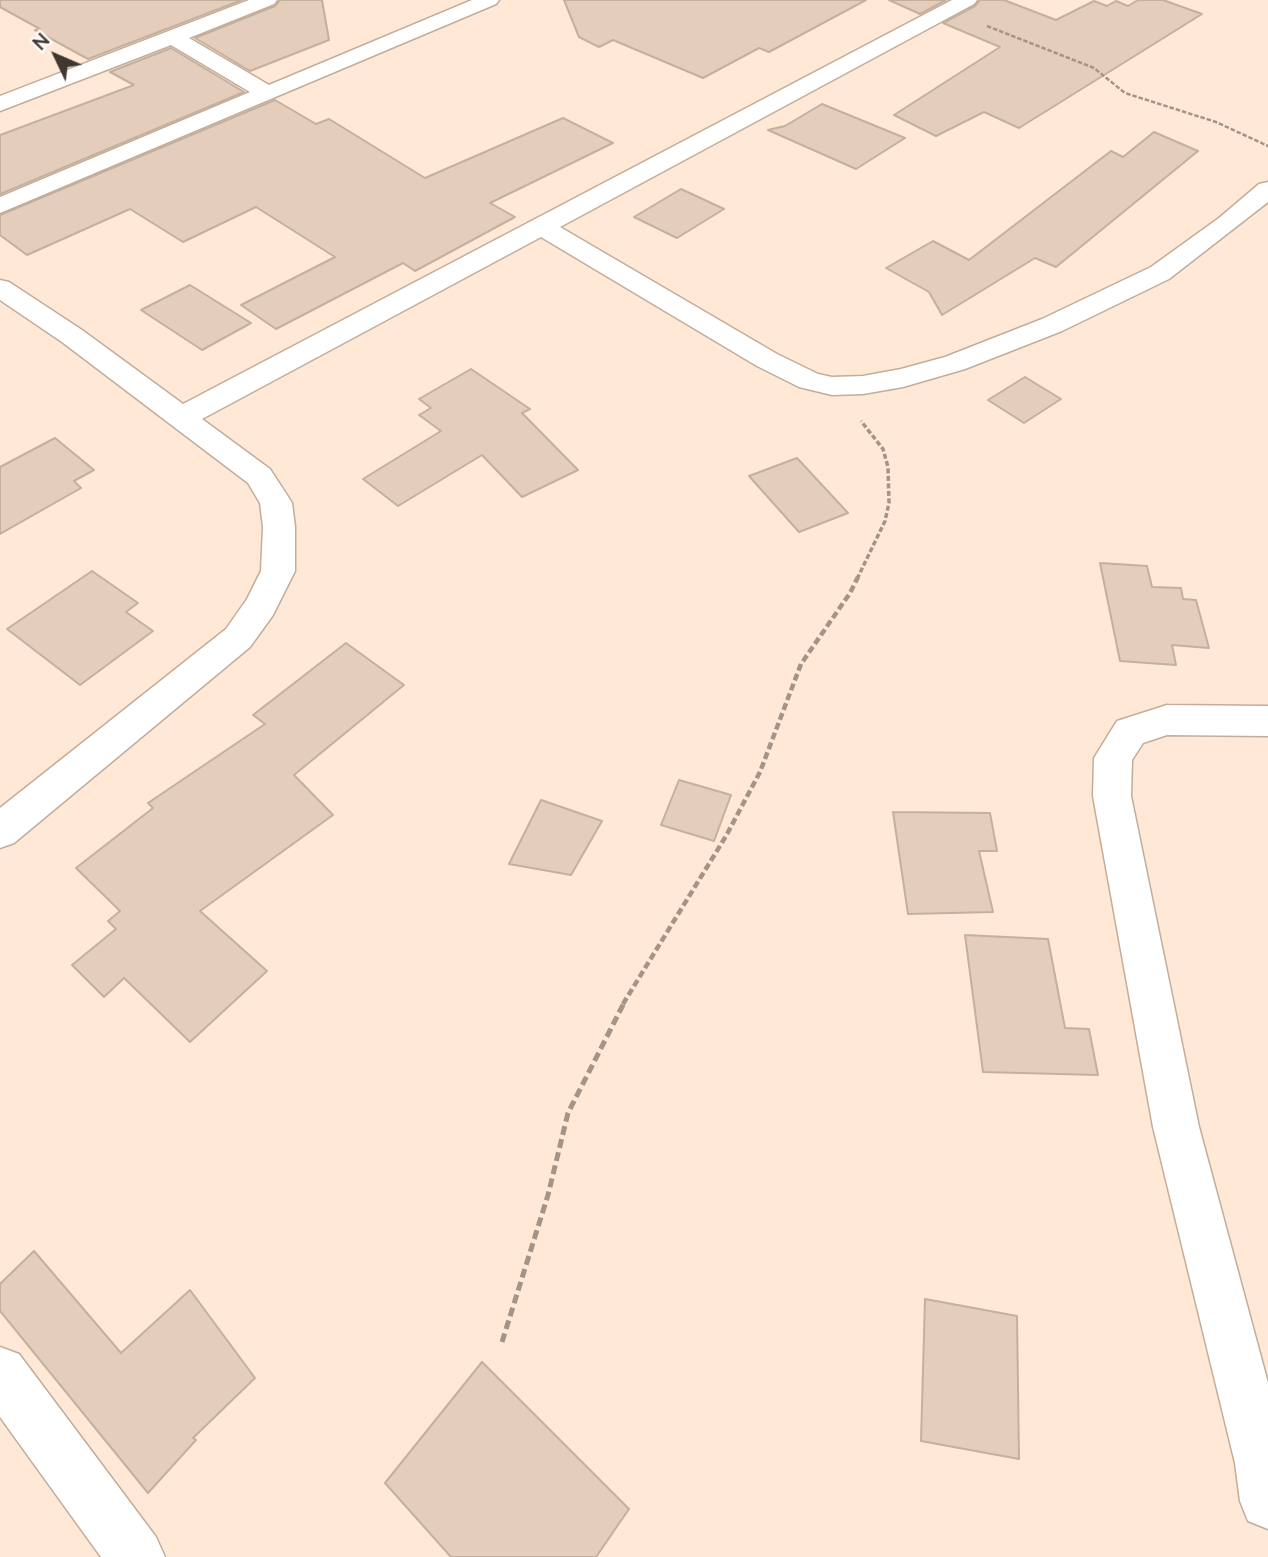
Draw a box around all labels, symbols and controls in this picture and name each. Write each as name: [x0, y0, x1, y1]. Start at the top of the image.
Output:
north arrow: [21, 21, 91, 91]
text: N: [27, 28, 55, 55]

